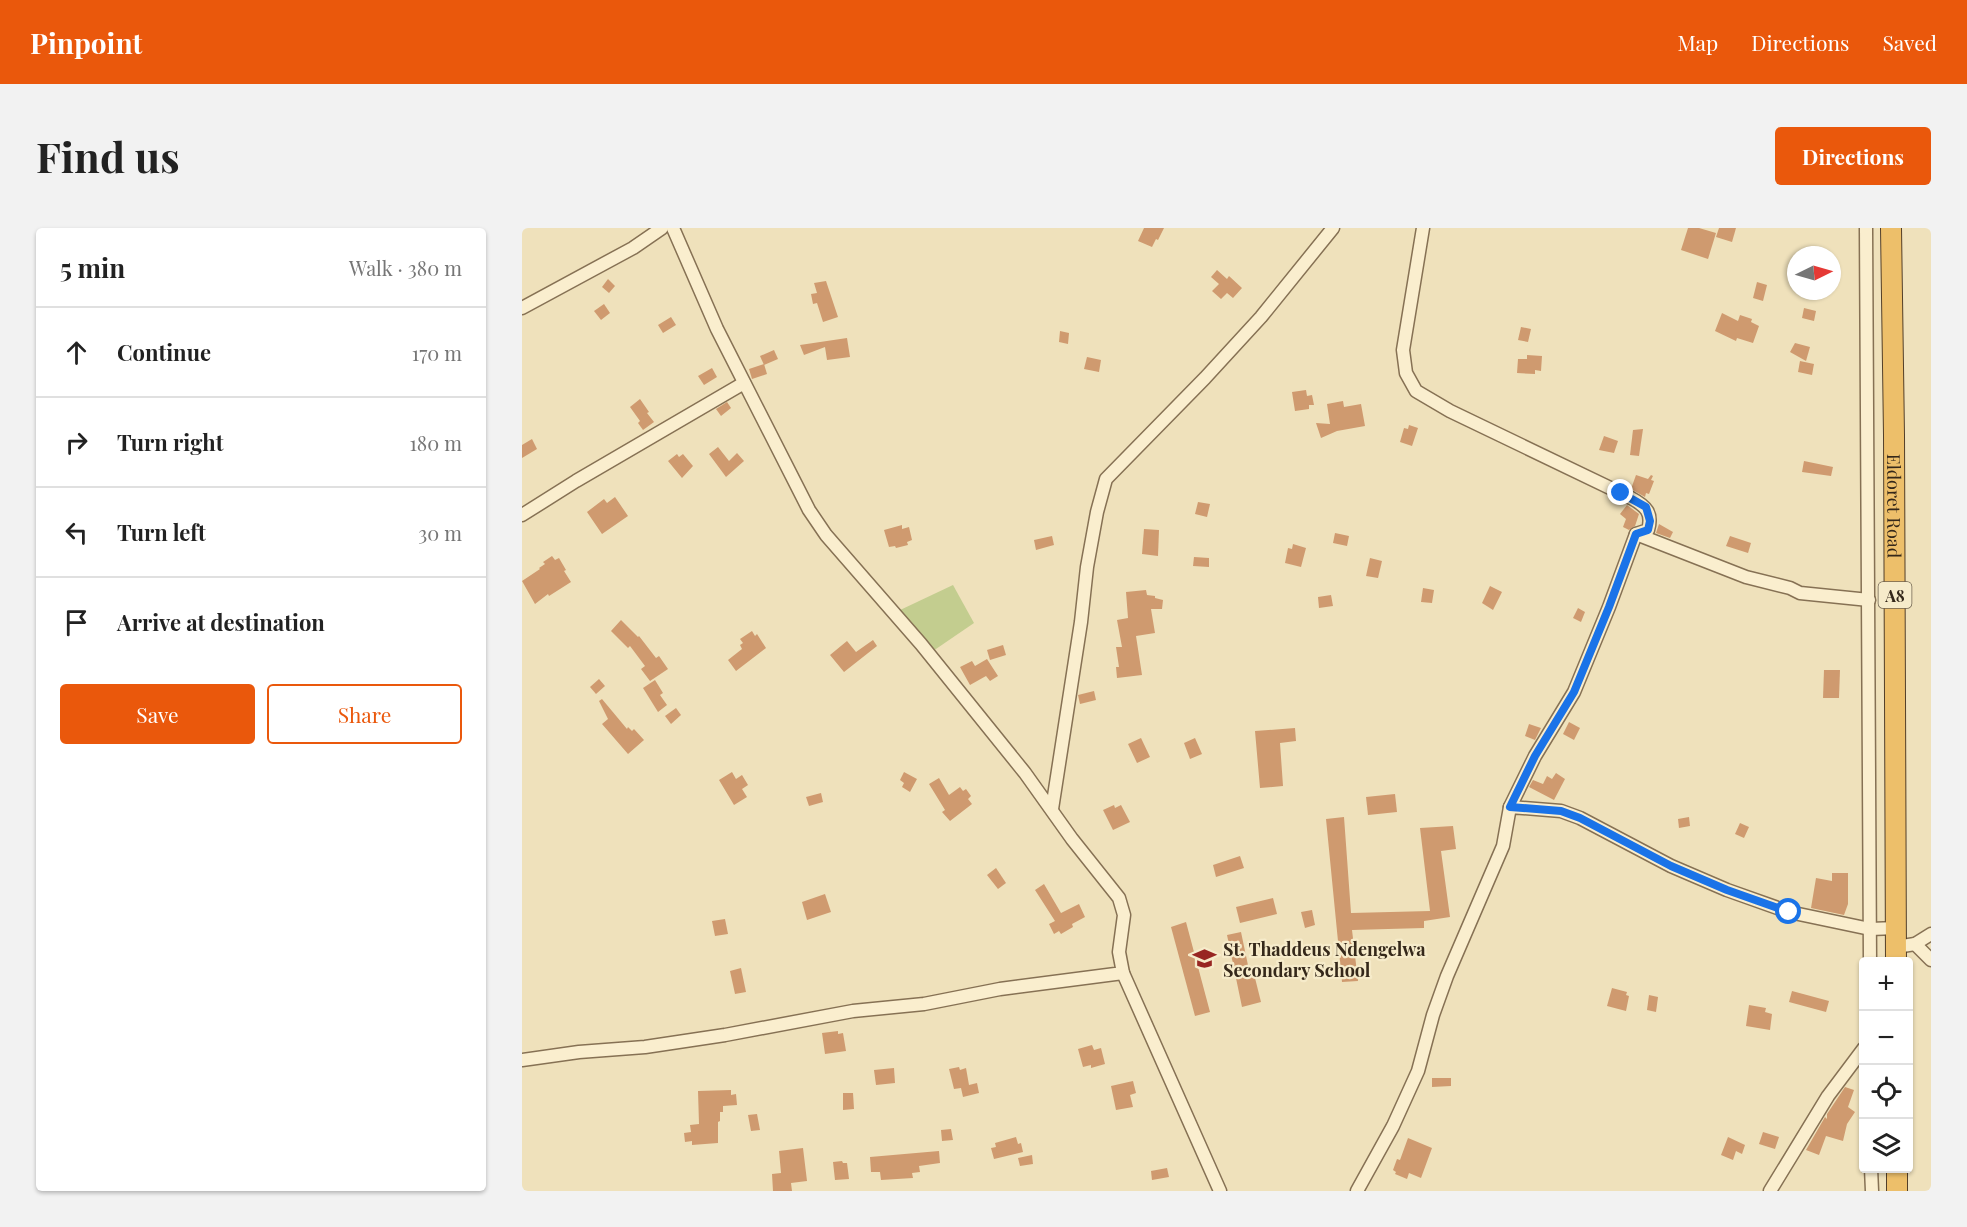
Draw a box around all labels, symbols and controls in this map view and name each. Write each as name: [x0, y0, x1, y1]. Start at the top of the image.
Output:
text: Pinpoint: [30, 24, 142, 61]
text: Map: [1677, 28, 1718, 56]
text: Directions: [1751, 28, 1849, 56]
text: Saved: [1882, 28, 1937, 56]
button: Directions: [1775, 127, 1931, 185]
text: Find us: [36, 128, 180, 184]
north arrow: [1787, 246, 1841, 300]
text: 5 min: [60, 250, 125, 285]
text: Walk · 380 m: [349, 254, 462, 281]
icon: ahead: [60, 336, 93, 369]
text: Continue: [117, 337, 211, 367]
text: 170 m: [412, 339, 462, 366]
icon: right: [60, 426, 93, 459]
text: Turn right: [117, 427, 223, 457]
text: 180 m: [409, 429, 462, 456]
street label: Eldoret Road: [1882, 454, 1906, 559]
route end: [1607, 479, 1633, 505]
icon: left: [60, 516, 93, 549]
text: Turn left: [117, 517, 206, 547]
text: 30 m: [418, 519, 462, 546]
road number: A8: [1878, 582, 1912, 608]
icon: arrive: [60, 606, 93, 639]
text: Arrive at destination: [117, 607, 325, 637]
button: Save: [60, 684, 255, 744]
button: Share: [267, 684, 462, 744]
route start: [1775, 898, 1801, 924]
place label: St. Thaddeus Ndengelwa Secondary School: [1223, 937, 1426, 982]
school or university icon: St. Thaddeus Ndengelwa Secondary School: [1192, 946, 1218, 972]
map controls: [1859, 957, 1913, 1173]
button: +: [1859, 957, 1913, 1011]
button: −: [1859, 1011, 1913, 1065]
button: locate: [1859, 1065, 1913, 1119]
button: layers: [1859, 1119, 1913, 1173]

